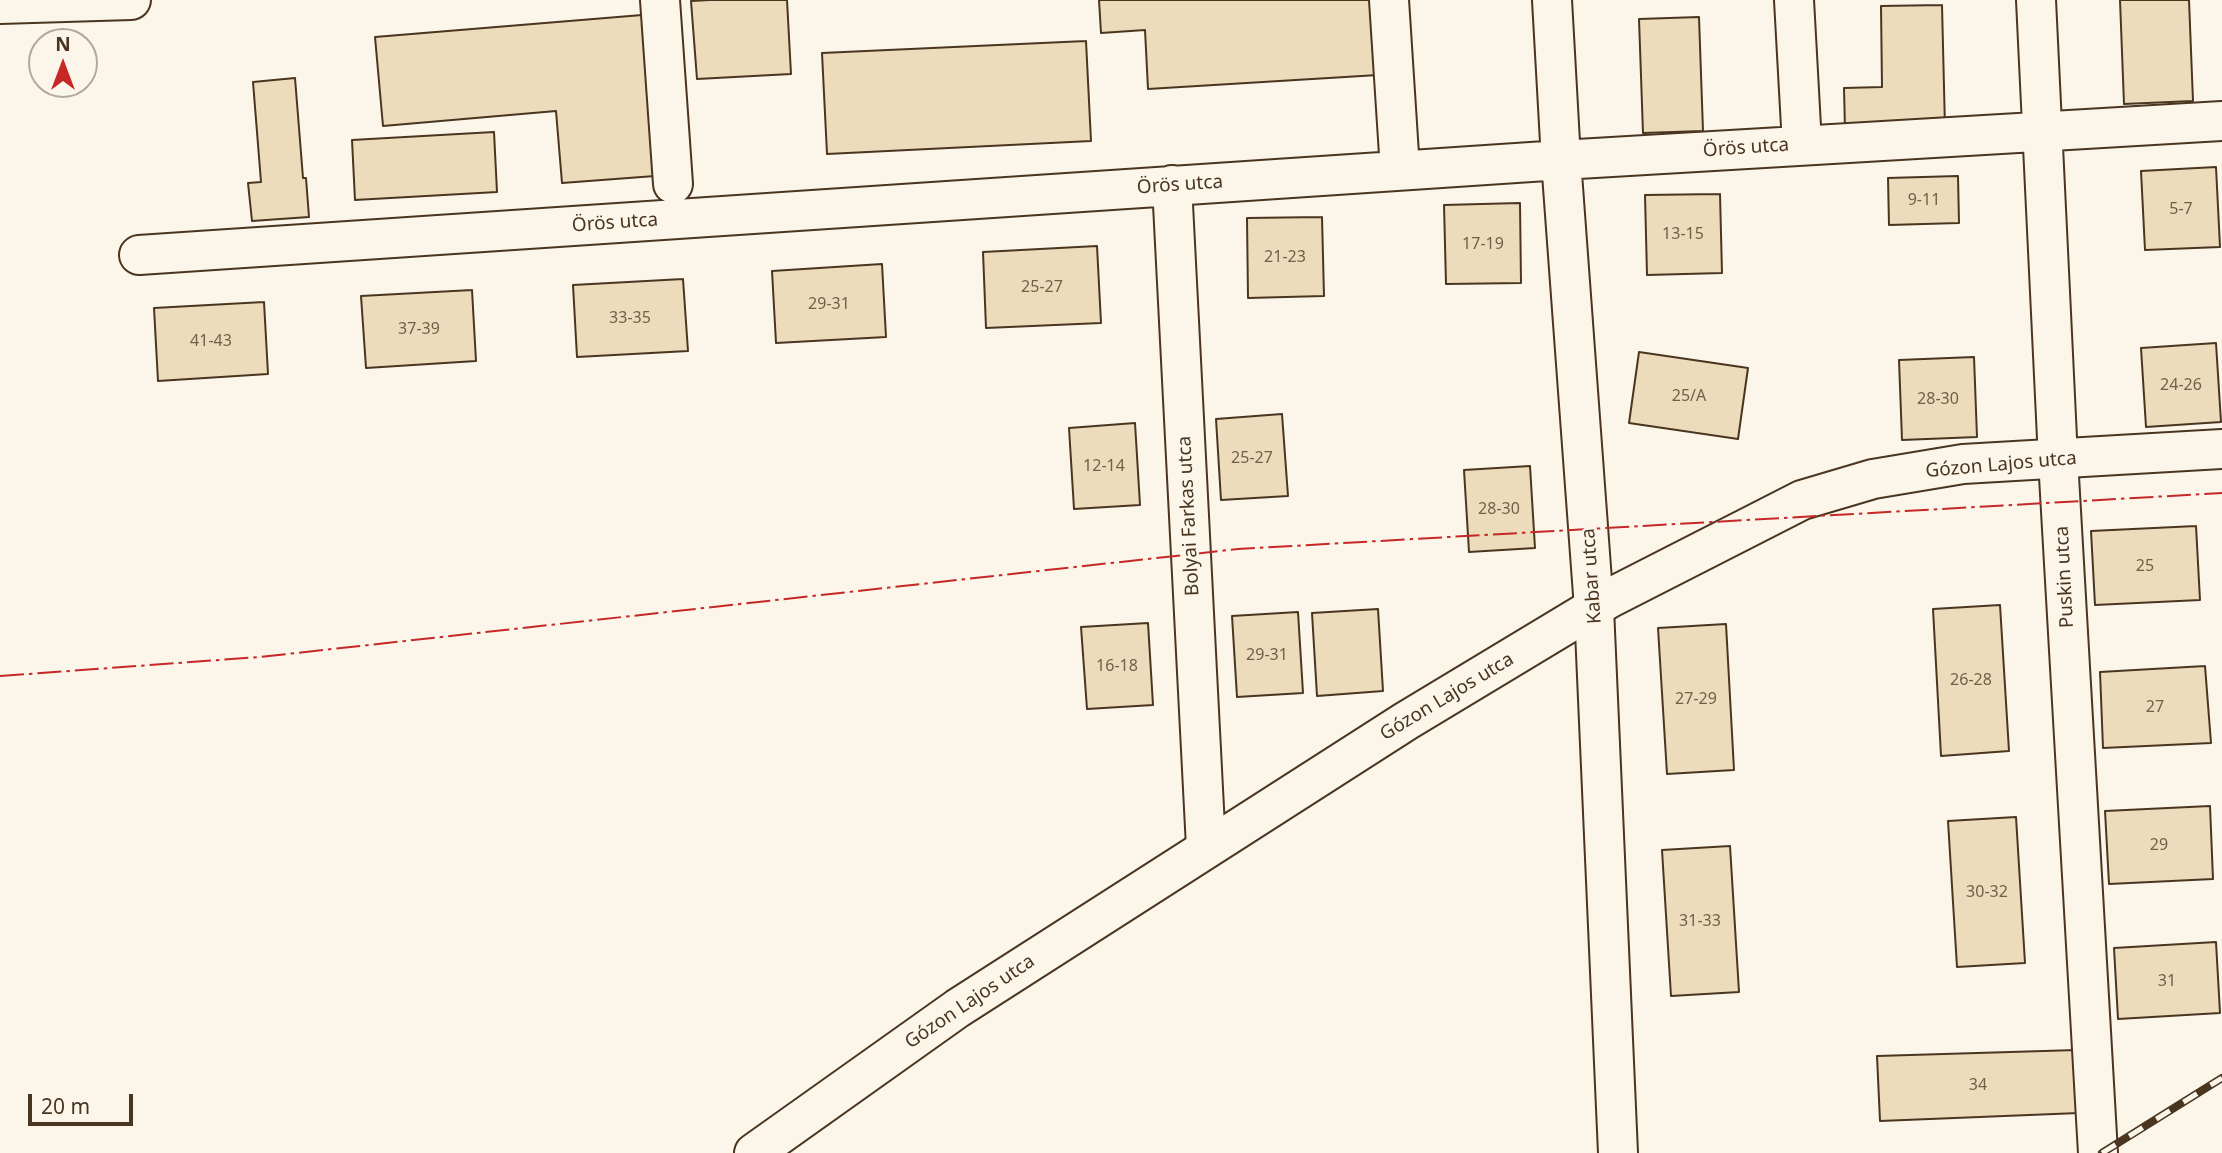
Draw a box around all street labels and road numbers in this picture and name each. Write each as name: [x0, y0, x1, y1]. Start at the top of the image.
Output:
street label: Örös utca: [1702, 134, 1790, 162]
street label: Örös utca: [1136, 171, 1224, 199]
street label: Örös utca: [571, 209, 659, 237]
street label: Bolyai Farkas utca: [1173, 435, 1205, 597]
street label: Gózon Lajos utca: [1924, 447, 2078, 483]
street label: Puskin utca: [2051, 525, 2079, 629]
street label: Kabar utca: [1577, 527, 1607, 625]
street label: Gózon Lajos utca: [1376, 648, 1518, 746]
street label: Gózon Lajos utca: [901, 950, 1039, 1054]

